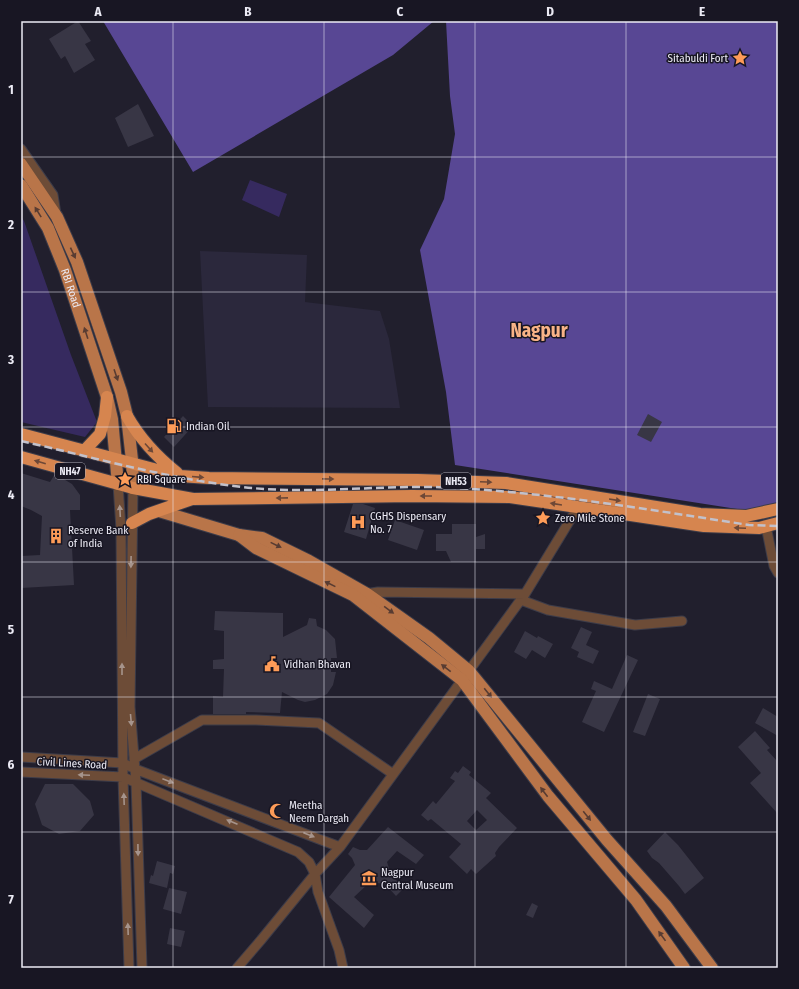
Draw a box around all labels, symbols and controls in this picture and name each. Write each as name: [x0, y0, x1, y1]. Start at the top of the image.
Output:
text: A: [93, 4, 102, 19]
text: B: [244, 4, 252, 19]
text: C: [397, 4, 404, 19]
text: D: [546, 4, 554, 19]
text: E: [699, 4, 705, 19]
place icon: Sitabuldi Fort: [731, 49, 749, 67]
place label: Sitabuldi Fort: [668, 52, 728, 65]
text: 1: [8, 82, 14, 97]
one-way arrow: [34, 207, 42, 218]
text: 2: [7, 217, 14, 232]
one-way arrow: [70, 247, 76, 258]
street label: RBI Road: [58, 267, 83, 309]
district label: Nagpur: [510, 319, 569, 342]
one-way arrow: [82, 327, 88, 339]
text: 3: [7, 352, 14, 367]
one-way arrow: [113, 370, 119, 382]
fuel station icon: Indian Oil: [165, 417, 183, 435]
place label: Indian Oil: [186, 420, 230, 433]
one-way arrow: [145, 442, 154, 453]
one-way arrow: [34, 459, 46, 465]
road number: NH47: [55, 463, 85, 479]
place icon: RBI Square: [116, 470, 134, 488]
place label: RBI Square: [137, 473, 186, 486]
road number: NH53: [441, 473, 471, 489]
one-way arrow: [192, 474, 204, 481]
one-way arrow: [322, 476, 335, 482]
one-way arrow: [480, 479, 493, 485]
text: 4: [8, 487, 15, 502]
one-way arrow: [419, 493, 432, 499]
one-way arrow: [275, 495, 288, 501]
one-way arrow: [609, 497, 621, 503]
one-way arrow: [550, 501, 562, 507]
one-way arrow: [116, 505, 123, 517]
place icon: Zero Mile Stone: [534, 509, 552, 527]
place label: CGHS Dispensary No. 7: [370, 510, 446, 536]
place label: Zero Mile Stone: [555, 512, 625, 525]
hospital icon: CGHS Dispensary No. 7: [349, 513, 367, 531]
place label: Reserve Bank of India: [68, 524, 129, 550]
one-way arrow: [734, 524, 746, 531]
building icon: Reserve Bank of India: [47, 527, 65, 545]
one-way arrow: [271, 542, 282, 548]
one-way arrow: [128, 556, 134, 569]
one-way arrow: [325, 581, 336, 587]
one-way arrow: [384, 606, 394, 614]
text: 5: [8, 622, 14, 637]
public building icon: Vidhan Bhavan: [263, 655, 281, 673]
place label: Vidhan Bhavan: [284, 658, 351, 671]
one-way arrow: [119, 662, 125, 675]
one-way arrow: [441, 664, 452, 673]
one-way arrow: [483, 688, 492, 699]
one-way arrow: [127, 714, 134, 726]
street label: Civil Lines Road: [36, 755, 108, 772]
text: 6: [8, 757, 15, 772]
one-way arrow: [78, 771, 90, 778]
one-way arrow: [163, 779, 175, 785]
one-way arrow: [540, 786, 549, 797]
one-way arrow: [120, 793, 127, 805]
place label: Meetha Neem Dargah: [289, 799, 349, 825]
mosque icon: Meetha Neem Dargah: [268, 802, 286, 820]
one-way arrow: [583, 811, 592, 821]
one-way arrow: [225, 819, 237, 825]
one-way arrow: [304, 833, 316, 839]
one-way arrow: [135, 844, 141, 857]
place label: Nagpur Central Museum: [381, 866, 453, 892]
museum icon: Nagpur Central Museum: [360, 869, 378, 887]
text: 7: [8, 892, 14, 907]
one-way arrow: [125, 922, 131, 935]
one-way arrow: [658, 931, 666, 941]

